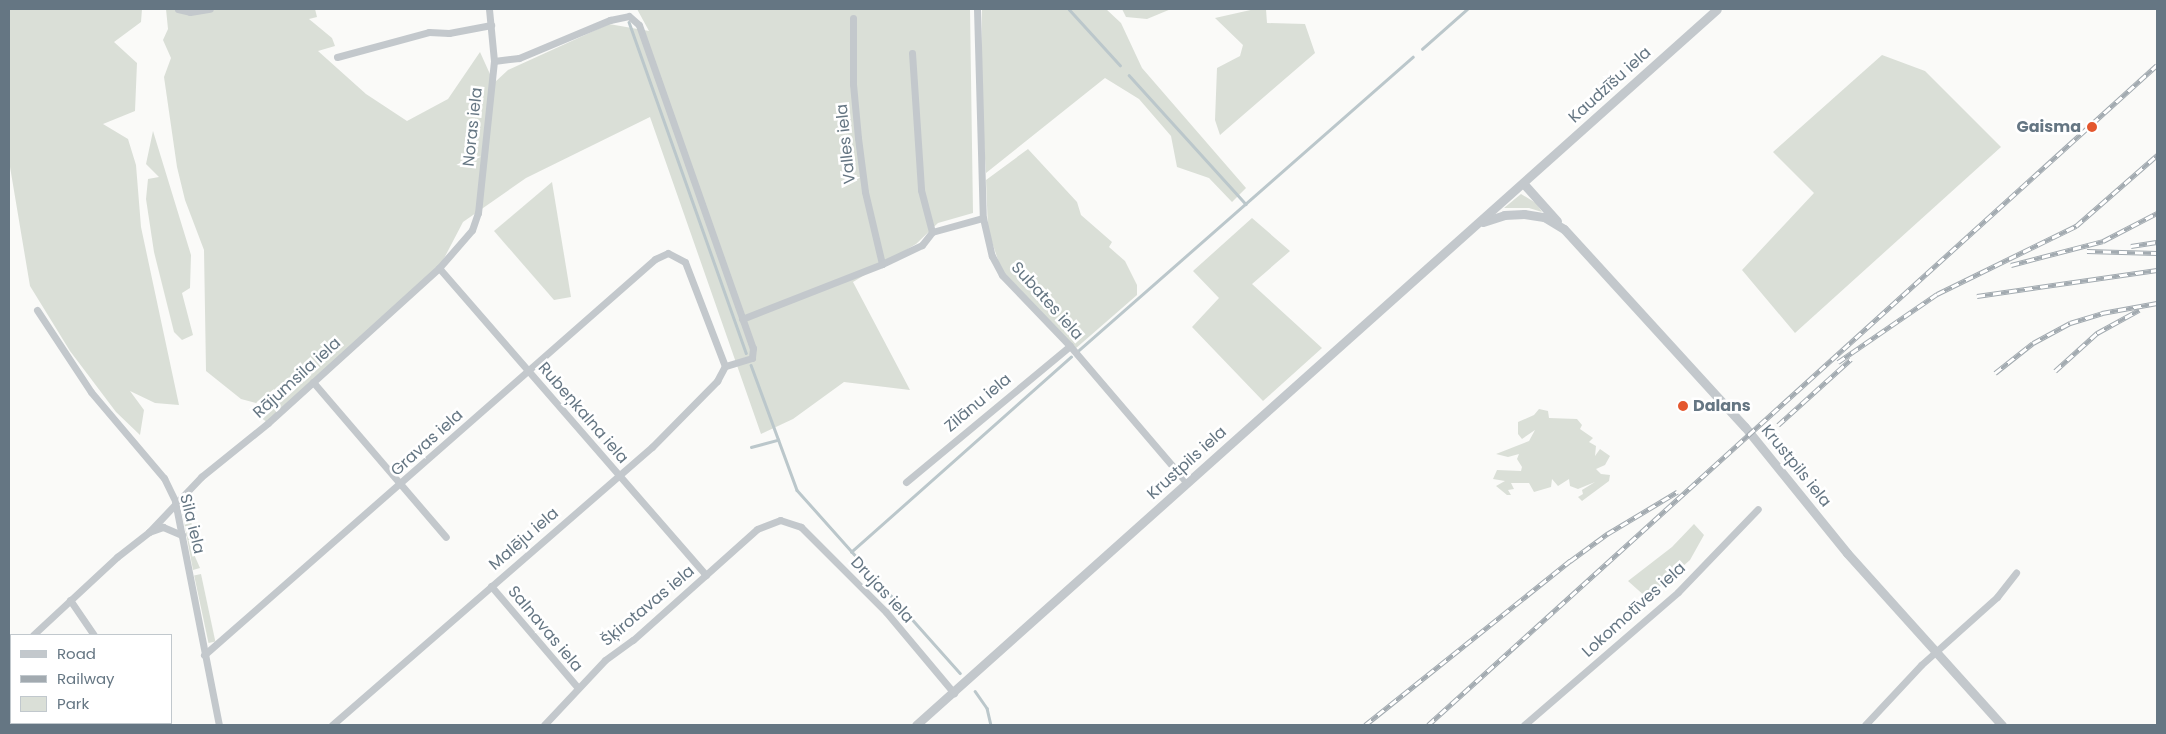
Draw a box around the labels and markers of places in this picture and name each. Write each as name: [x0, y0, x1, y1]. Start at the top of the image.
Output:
place label: Gaisma: [2016, 117, 2081, 137]
marker: Gaisma: [2085, 120, 2099, 134]
place label: Dalans: [1693, 396, 1751, 416]
marker: Dalans: [1677, 400, 1689, 412]

